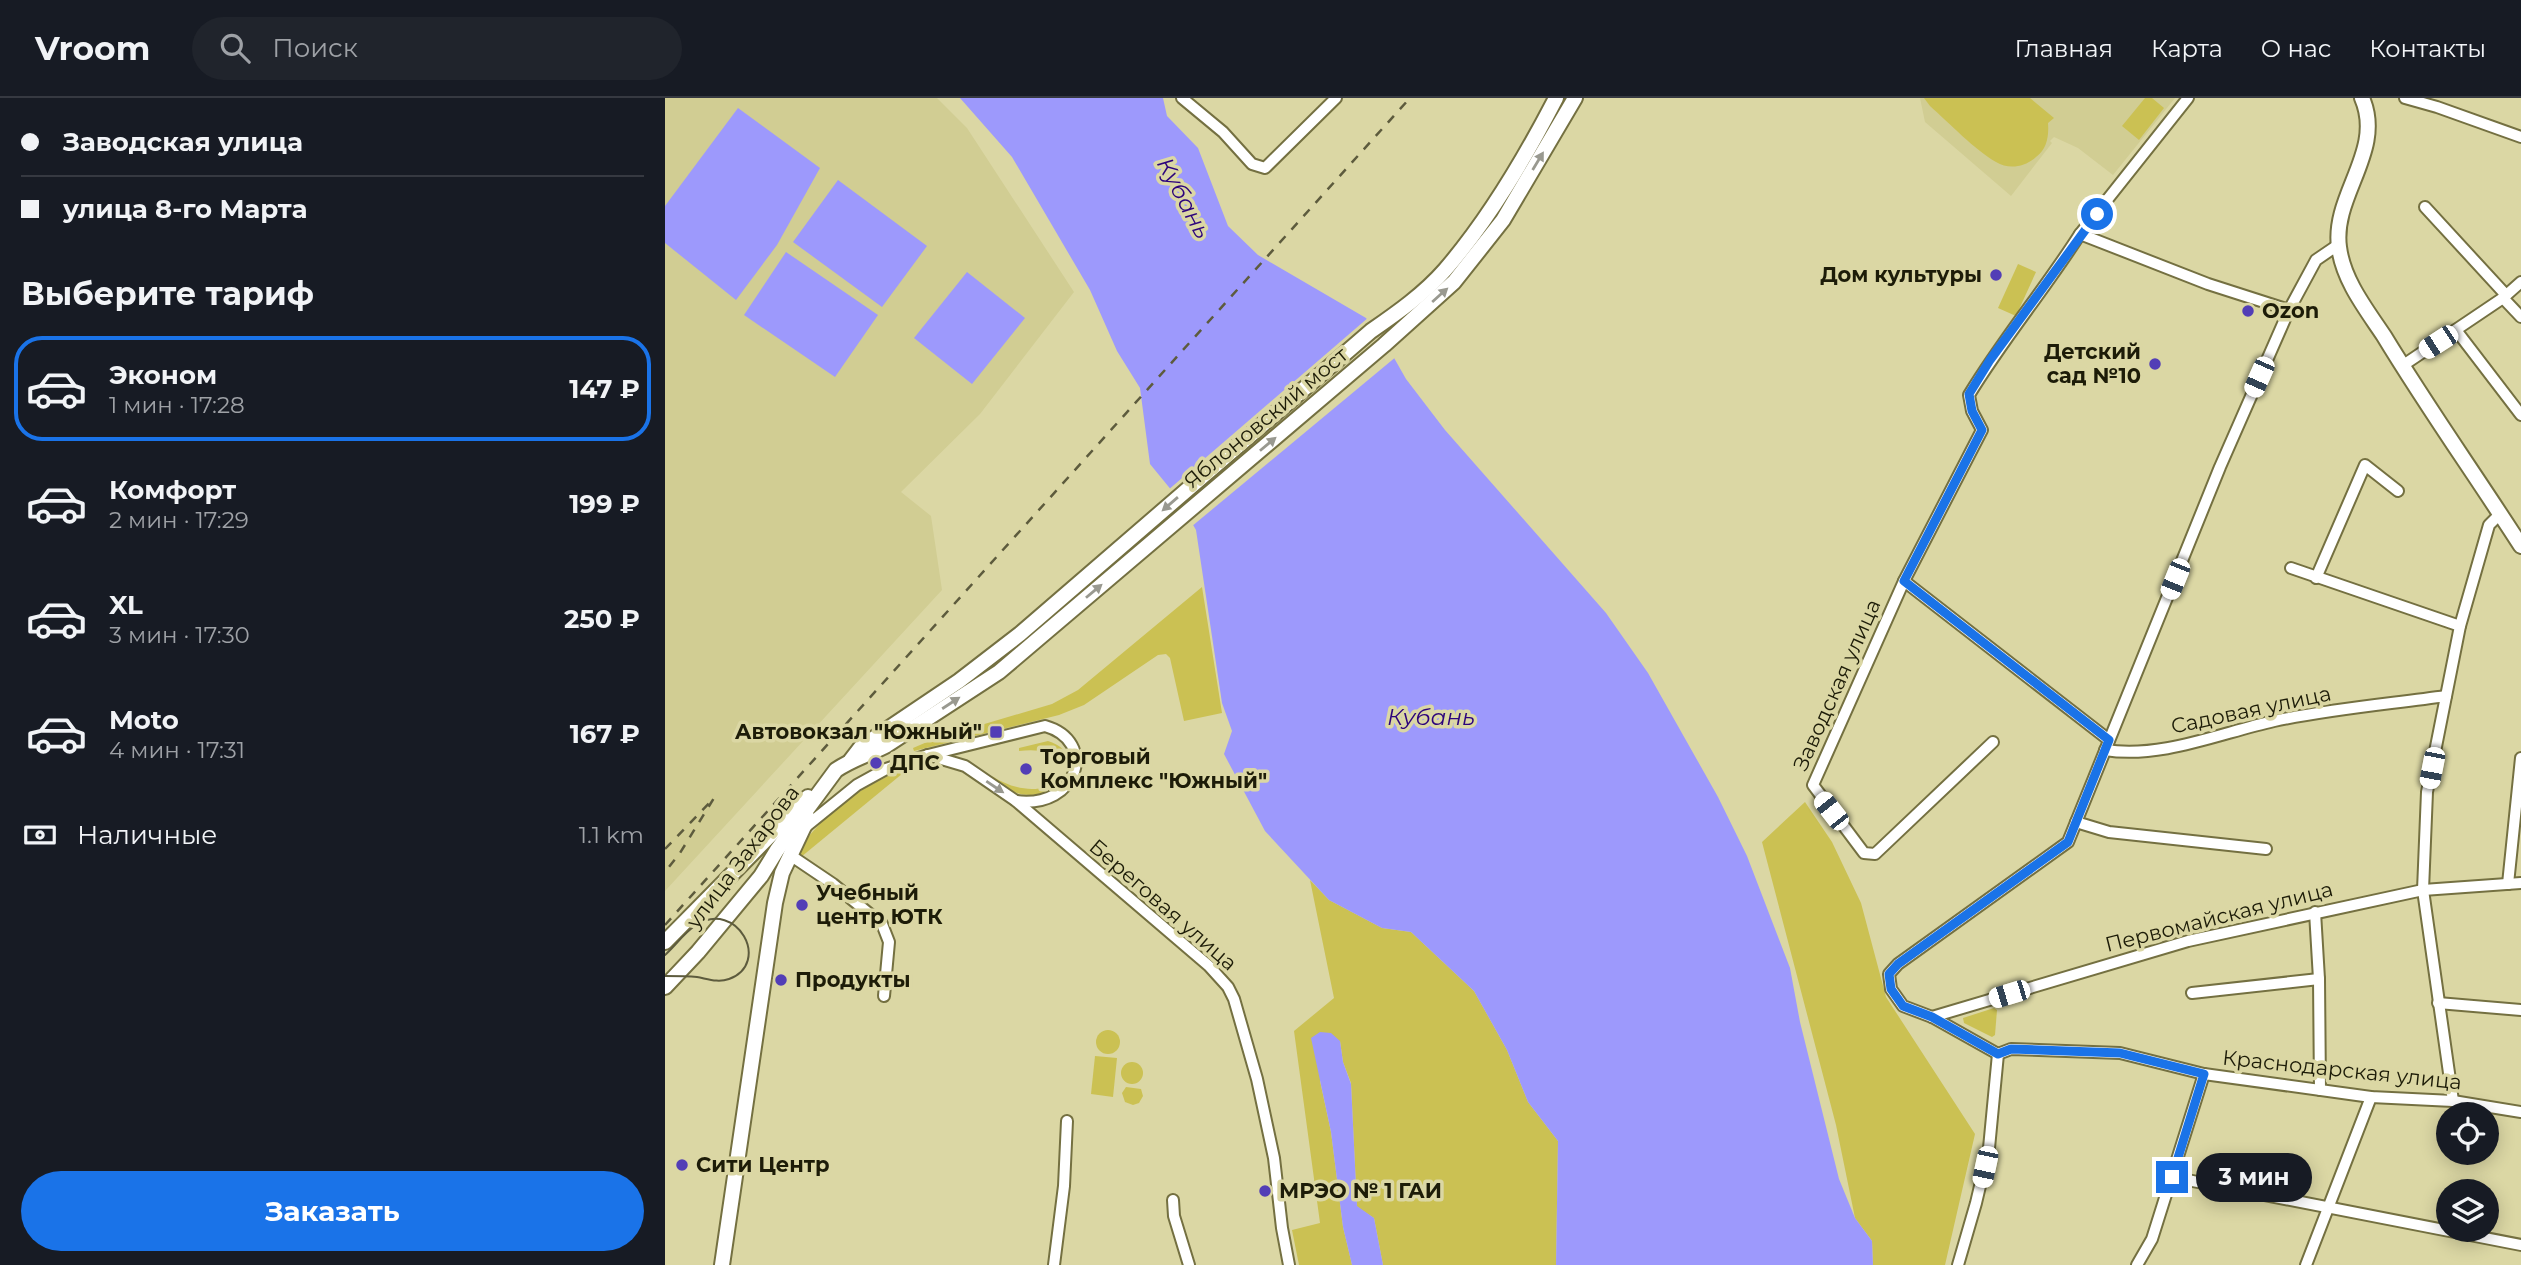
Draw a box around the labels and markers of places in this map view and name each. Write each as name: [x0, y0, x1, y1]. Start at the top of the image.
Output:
place label: Дом культуры: [1820, 262, 1982, 287]
marker: Дом культуры: [1988, 267, 2004, 283]
place label: Ozon: [2262, 298, 2319, 323]
marker: Ozon: [2240, 303, 2256, 319]
place label: Детский сад №10: [2044, 339, 2141, 388]
marker: Детский сад №10: [2147, 356, 2163, 372]
place label: Автовокзал "Южный": [735, 719, 982, 744]
marker: Автовокзал "Южный": [988, 724, 1004, 740]
place label: Торговый Комплекс "Южный": [1040, 744, 1267, 793]
place label: ДПС: [890, 750, 940, 775]
marker: ДПС: [868, 755, 884, 771]
marker: Торговый Комплекс "Южный": [1018, 761, 1034, 777]
place label: Учебный центр ЮТК: [816, 880, 943, 929]
marker: Учебный центр ЮТК: [794, 897, 810, 913]
place label: Продукты: [795, 967, 910, 992]
marker: Продукты: [773, 972, 789, 988]
place label: Сити Центр: [696, 1152, 830, 1177]
marker: Сити Центр: [674, 1157, 690, 1173]
place label: МРЭО № 1 ГАИ: [1279, 1178, 1442, 1203]
marker: МРЭО № 1 ГАИ: [1257, 1183, 1273, 1199]

